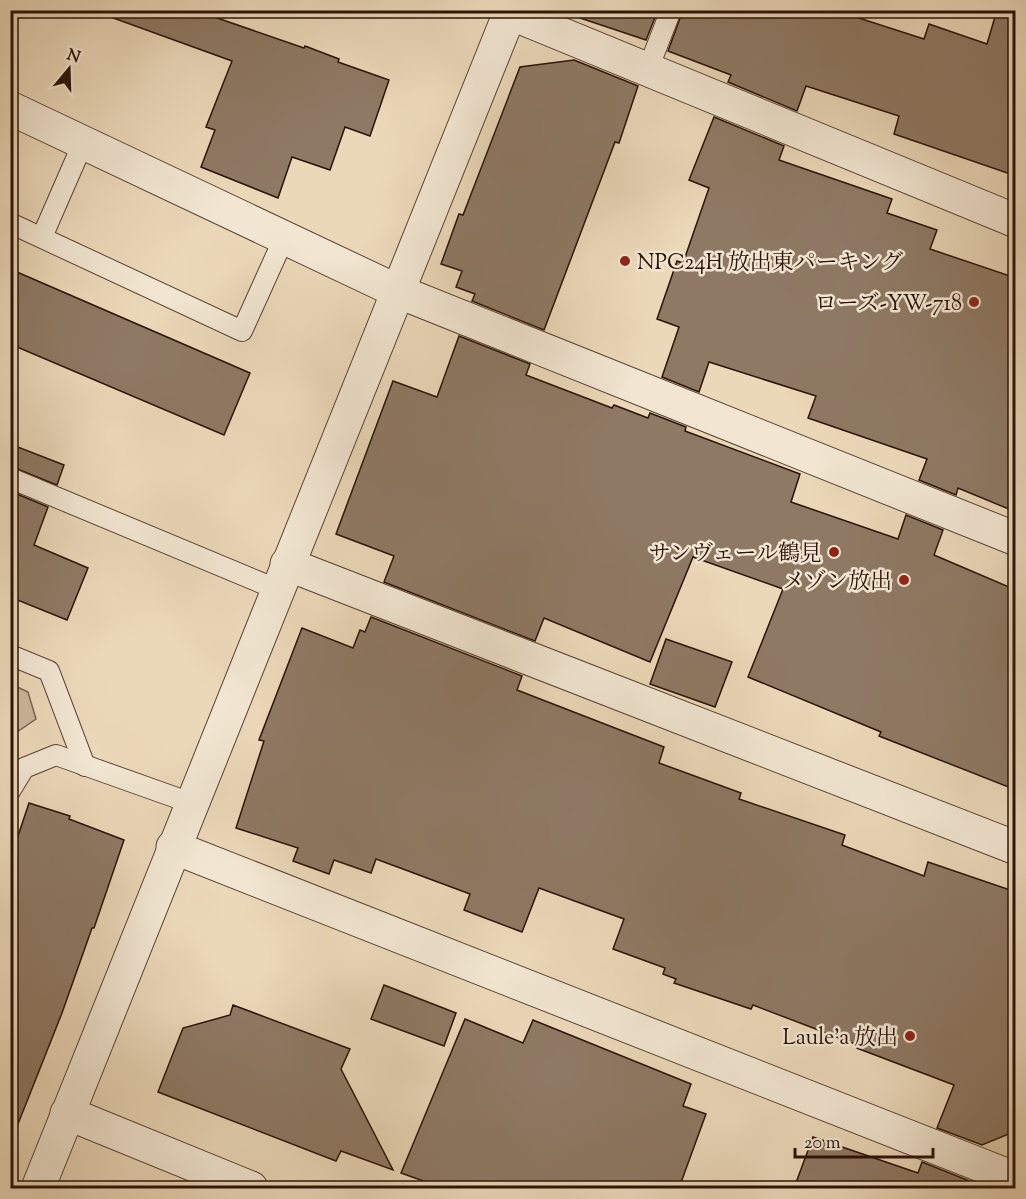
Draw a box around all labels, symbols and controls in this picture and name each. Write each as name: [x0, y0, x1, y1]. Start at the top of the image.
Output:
north arrow: [39, 39, 99, 99]
text: N: [63, 44, 83, 70]
place label: NPC24H 放出東パーキング: [637, 248, 903, 280]
marker: NPC24H 放出東パーキング: [618, 254, 632, 268]
place label: ローズ-YW-718: [815, 289, 962, 321]
marker: ローズ-YW-718: [967, 295, 981, 309]
place label: サンヴェール鶴見: [648, 539, 822, 571]
marker: サンヴェール鶴見: [827, 545, 841, 559]
place label: メゾン放出: [783, 567, 892, 599]
marker: メゾン放出: [897, 573, 911, 587]
place label: Laule'a 放出: [782, 1023, 898, 1055]
marker: Laule'a 放出: [903, 1029, 917, 1043]
scale bar: [795, 1121, 933, 1159]
text: 20 m: [804, 1131, 841, 1157]

